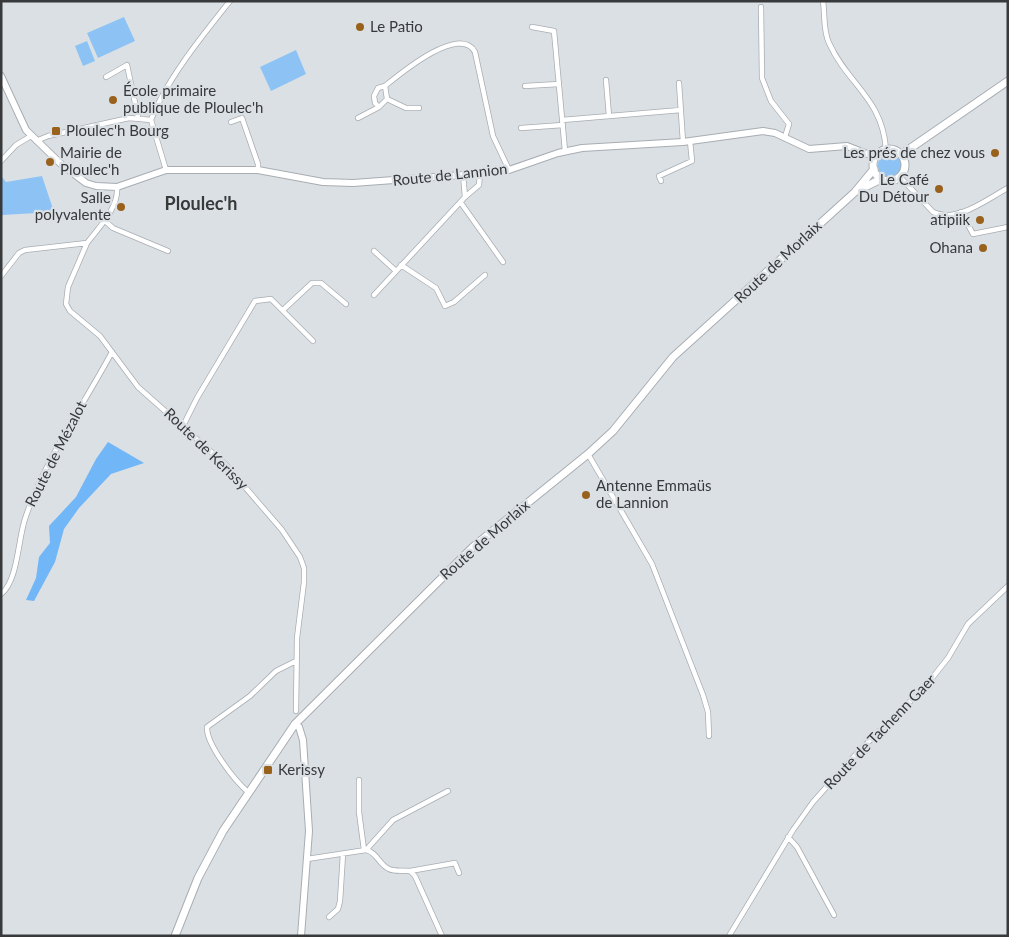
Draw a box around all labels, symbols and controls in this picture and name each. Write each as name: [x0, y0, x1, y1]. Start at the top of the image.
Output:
place label: Le Patio: [370, 17, 423, 35]
marker: Le Patio: [354, 21, 366, 33]
place label: École primaire publique de Ploulec'h: [123, 81, 263, 116]
marker: École primaire publique de Ploulec'h: [107, 94, 119, 106]
place label: Ploulec'h Bourg: [66, 121, 169, 139]
marker: Ploulec'h Bourg: [50, 125, 62, 137]
place label: Mairie de Ploulec'h: [60, 143, 122, 178]
place label: Les prés de chez vous: [843, 143, 985, 161]
marker: Les prés de chez vous: [989, 147, 1001, 159]
marker: Mairie de Ploulec'h: [44, 156, 56, 168]
street label: Route de Lannion: [392, 159, 508, 189]
place label: Le Café Du Détour: [859, 170, 930, 205]
marker: Le Café Du Détour: [933, 183, 945, 195]
place label: Salle polyvalente: [35, 188, 111, 223]
district label: Ploulec'h: [165, 192, 237, 214]
marker: Salle polyvalente: [115, 201, 127, 213]
place label: atipiik: [930, 210, 970, 228]
marker: atipiik: [974, 214, 986, 226]
street label: Route de Morlaix: [730, 216, 825, 306]
place label: Ohana: [929, 238, 973, 256]
marker: Ohana: [977, 242, 989, 254]
street label: Route de Mézalot: [21, 397, 90, 509]
street label: Route de Kerissy: [161, 404, 253, 493]
place label: Antenne Emmaüs de Lannion: [596, 476, 712, 511]
marker: Antenne Emmaüs de Lannion: [580, 489, 592, 501]
street label: Route de Morlaix: [436, 495, 533, 583]
street label: Route de Tachenn Gaer: [820, 670, 939, 793]
place label: Kerissy: [278, 760, 325, 778]
marker: Kerissy: [262, 764, 274, 776]

